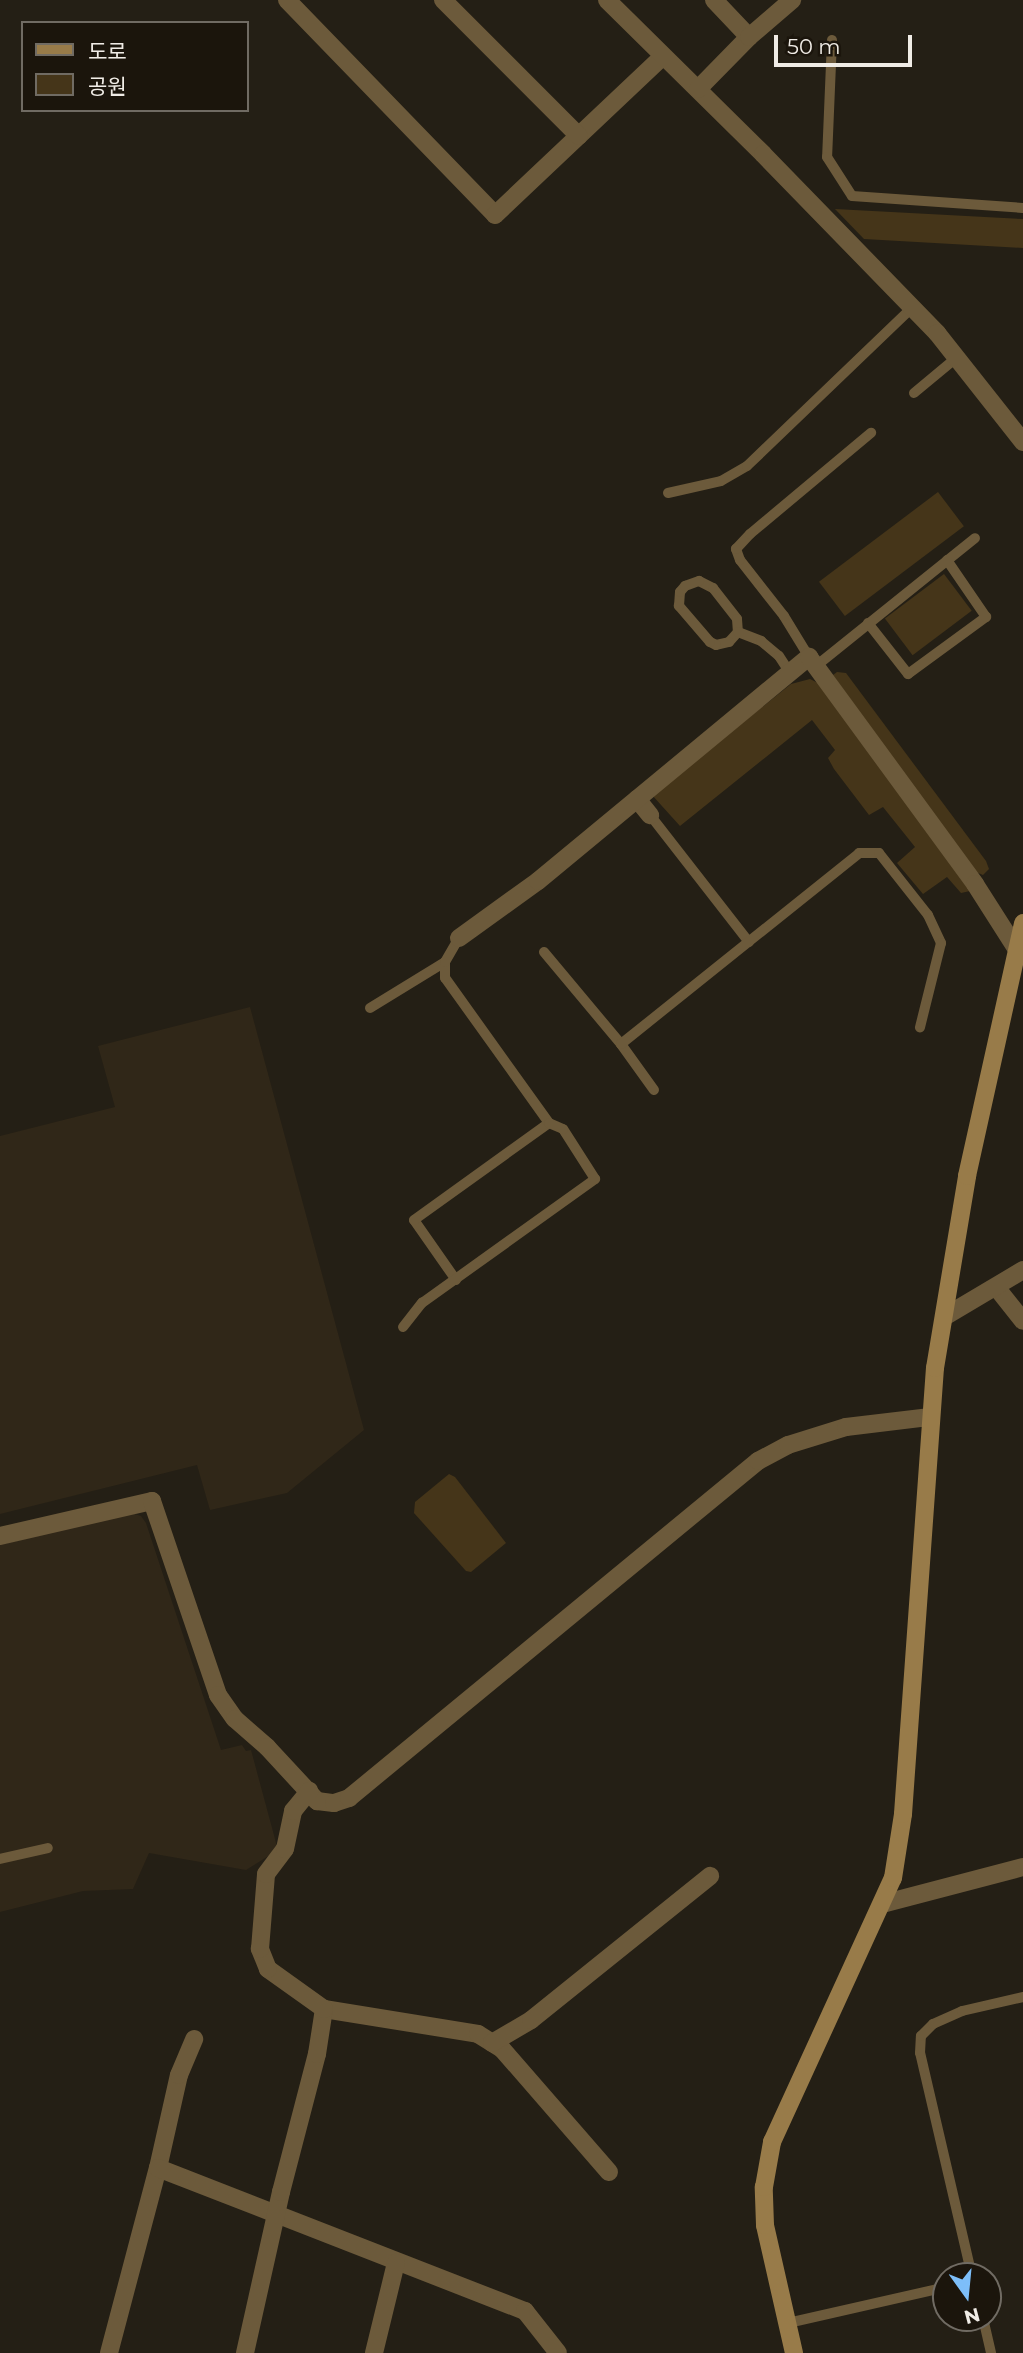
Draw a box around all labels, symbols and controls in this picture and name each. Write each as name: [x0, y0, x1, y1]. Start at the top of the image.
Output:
legend: [21, 21, 248, 112]
scale bar: [778, 21, 916, 65]
text: 50 m: [787, 34, 841, 59]
text: 도로: [88, 39, 127, 64]
text: 공원: [88, 74, 127, 99]
north arrow: [932, 2262, 1002, 2332]
text: N: [962, 2303, 982, 2329]

